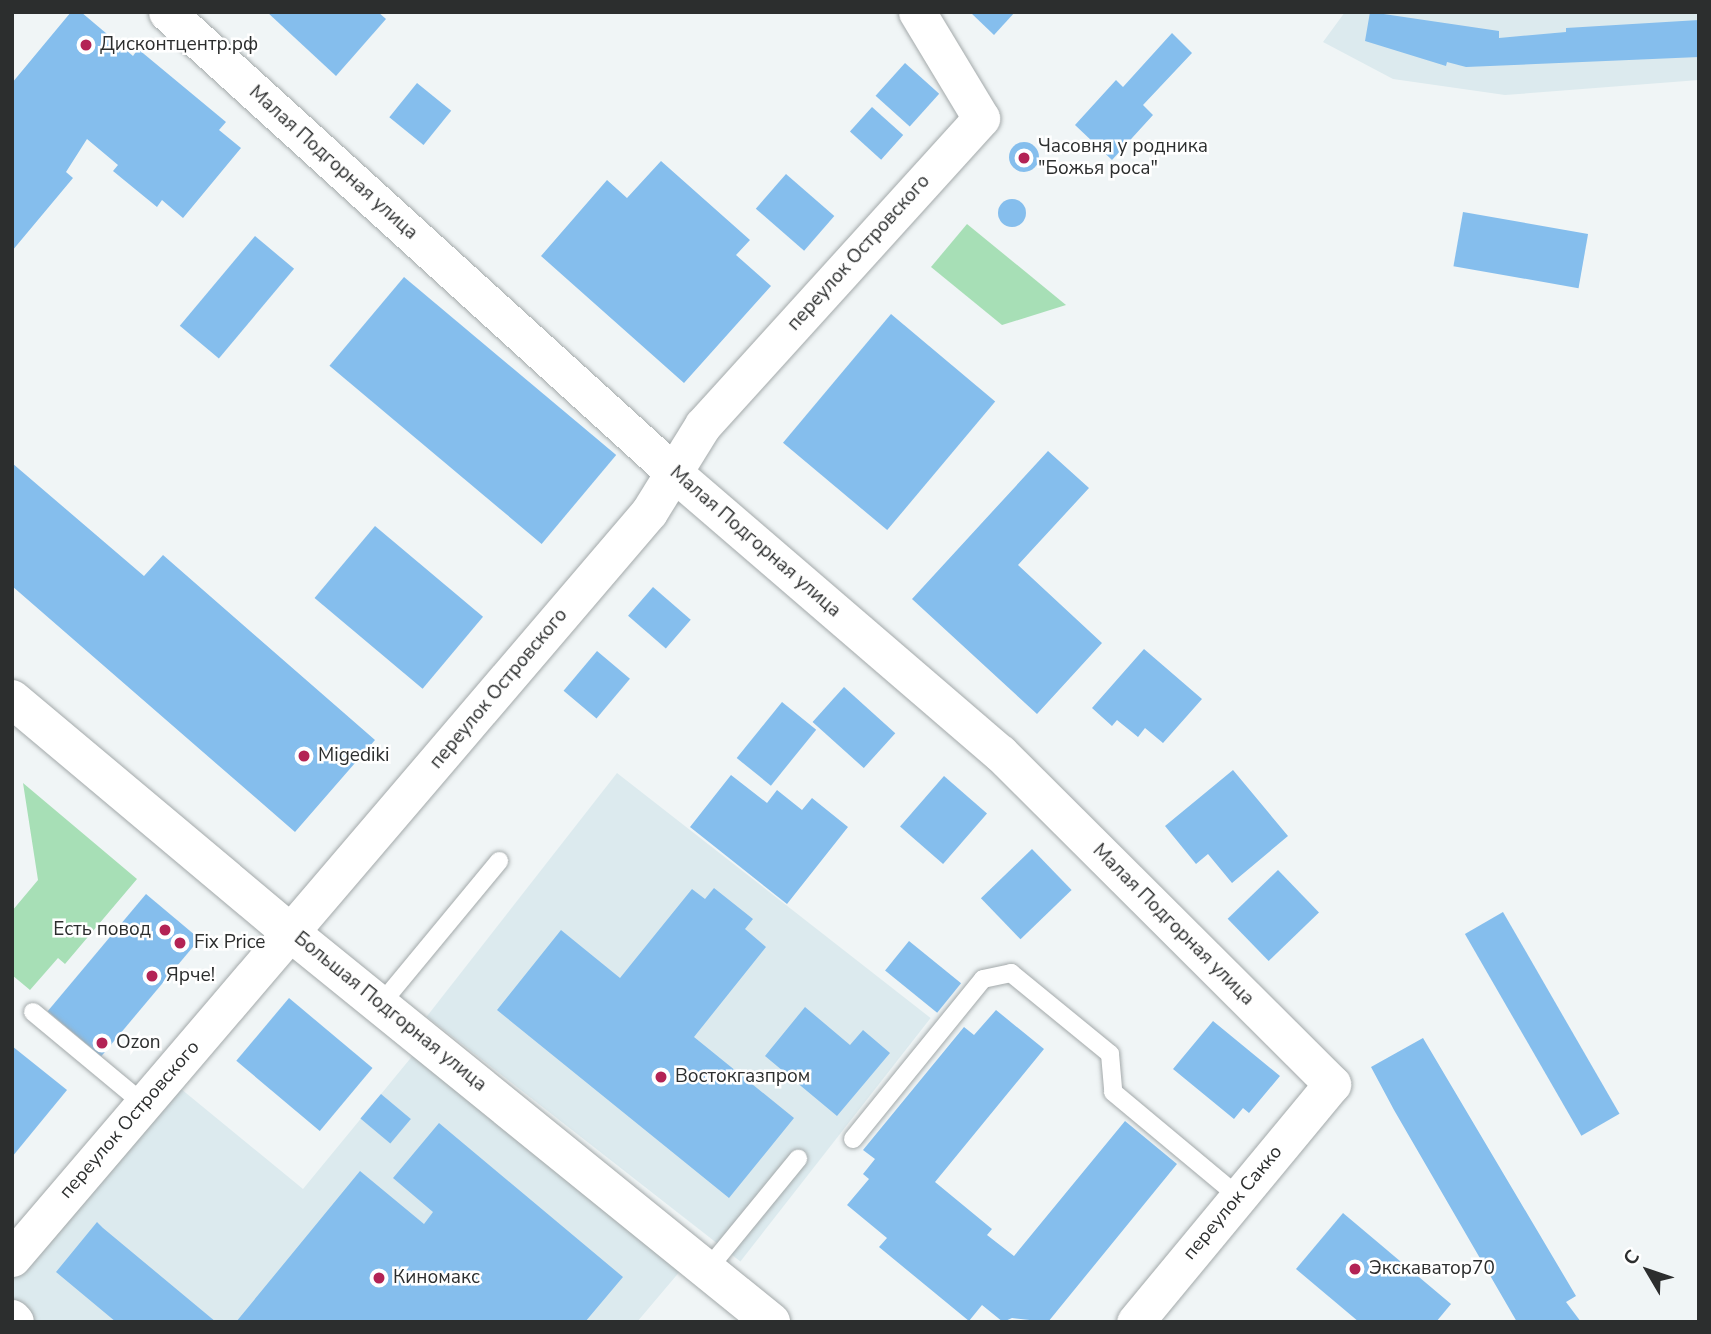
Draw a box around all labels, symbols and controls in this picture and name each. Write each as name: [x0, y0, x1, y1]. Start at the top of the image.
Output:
place label: Дисконтцентр.рф: [100, 34, 258, 56]
marker: Дисконтцентр.рф: [78, 37, 94, 53]
street label: Малая Подгорная улица: [244, 81, 422, 245]
place label: Часовня у родника "Божья роса": [1038, 136, 1208, 180]
marker: Часовня у родника "Божья роса": [1016, 150, 1032, 166]
street label: переулок Островского: [783, 170, 935, 336]
street label: Малая Подгорная улица: [665, 462, 845, 622]
street label: переулок Островского: [425, 604, 573, 774]
place label: Migediki: [318, 745, 389, 767]
marker: Migediki: [296, 748, 312, 764]
street label: Малая Подгорная улица: [1088, 840, 1258, 1010]
place label: Есть повод: [53, 919, 151, 941]
marker: Есть повод: [157, 922, 173, 938]
street label: Большая Подгорная улица: [289, 927, 491, 1097]
place label: Fix Price: [194, 932, 265, 954]
marker: Fix Price: [172, 935, 188, 951]
place label: Ярче!: [166, 965, 215, 987]
marker: Ярче!: [144, 968, 160, 984]
place label: Ozon: [116, 1032, 161, 1054]
marker: Ozon: [94, 1035, 110, 1051]
street label: переулок Островского: [55, 1036, 205, 1204]
place label: Востокгазпром: [675, 1066, 810, 1088]
marker: Востокгазпром: [653, 1069, 669, 1085]
street label: переулок Сакко: [1179, 1141, 1287, 1265]
north arrow: [1613, 1236, 1683, 1306]
text: С: [1618, 1245, 1646, 1271]
place label: Экскаватор70: [1369, 1258, 1495, 1280]
marker: Экскаватор70: [1347, 1261, 1363, 1277]
place label: Киномакс: [393, 1267, 480, 1289]
marker: Киномакс: [371, 1270, 387, 1286]

